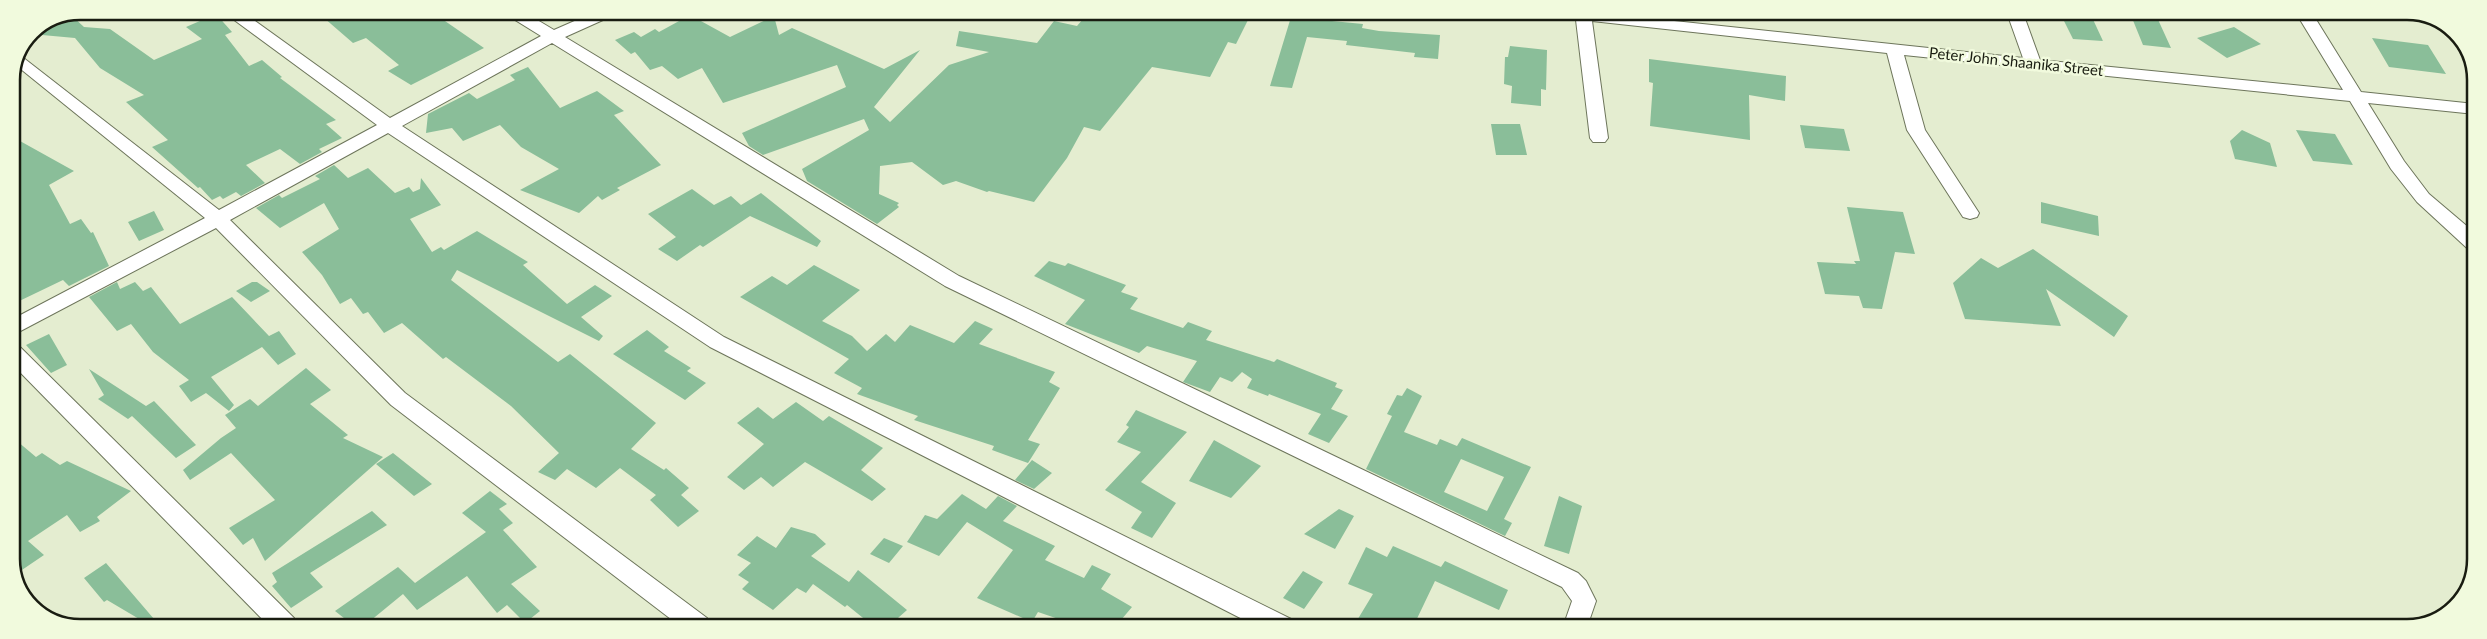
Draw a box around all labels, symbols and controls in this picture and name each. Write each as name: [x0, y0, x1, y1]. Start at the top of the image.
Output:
street label: Peter John Shaanika Street: [1928, 43, 2105, 79]

